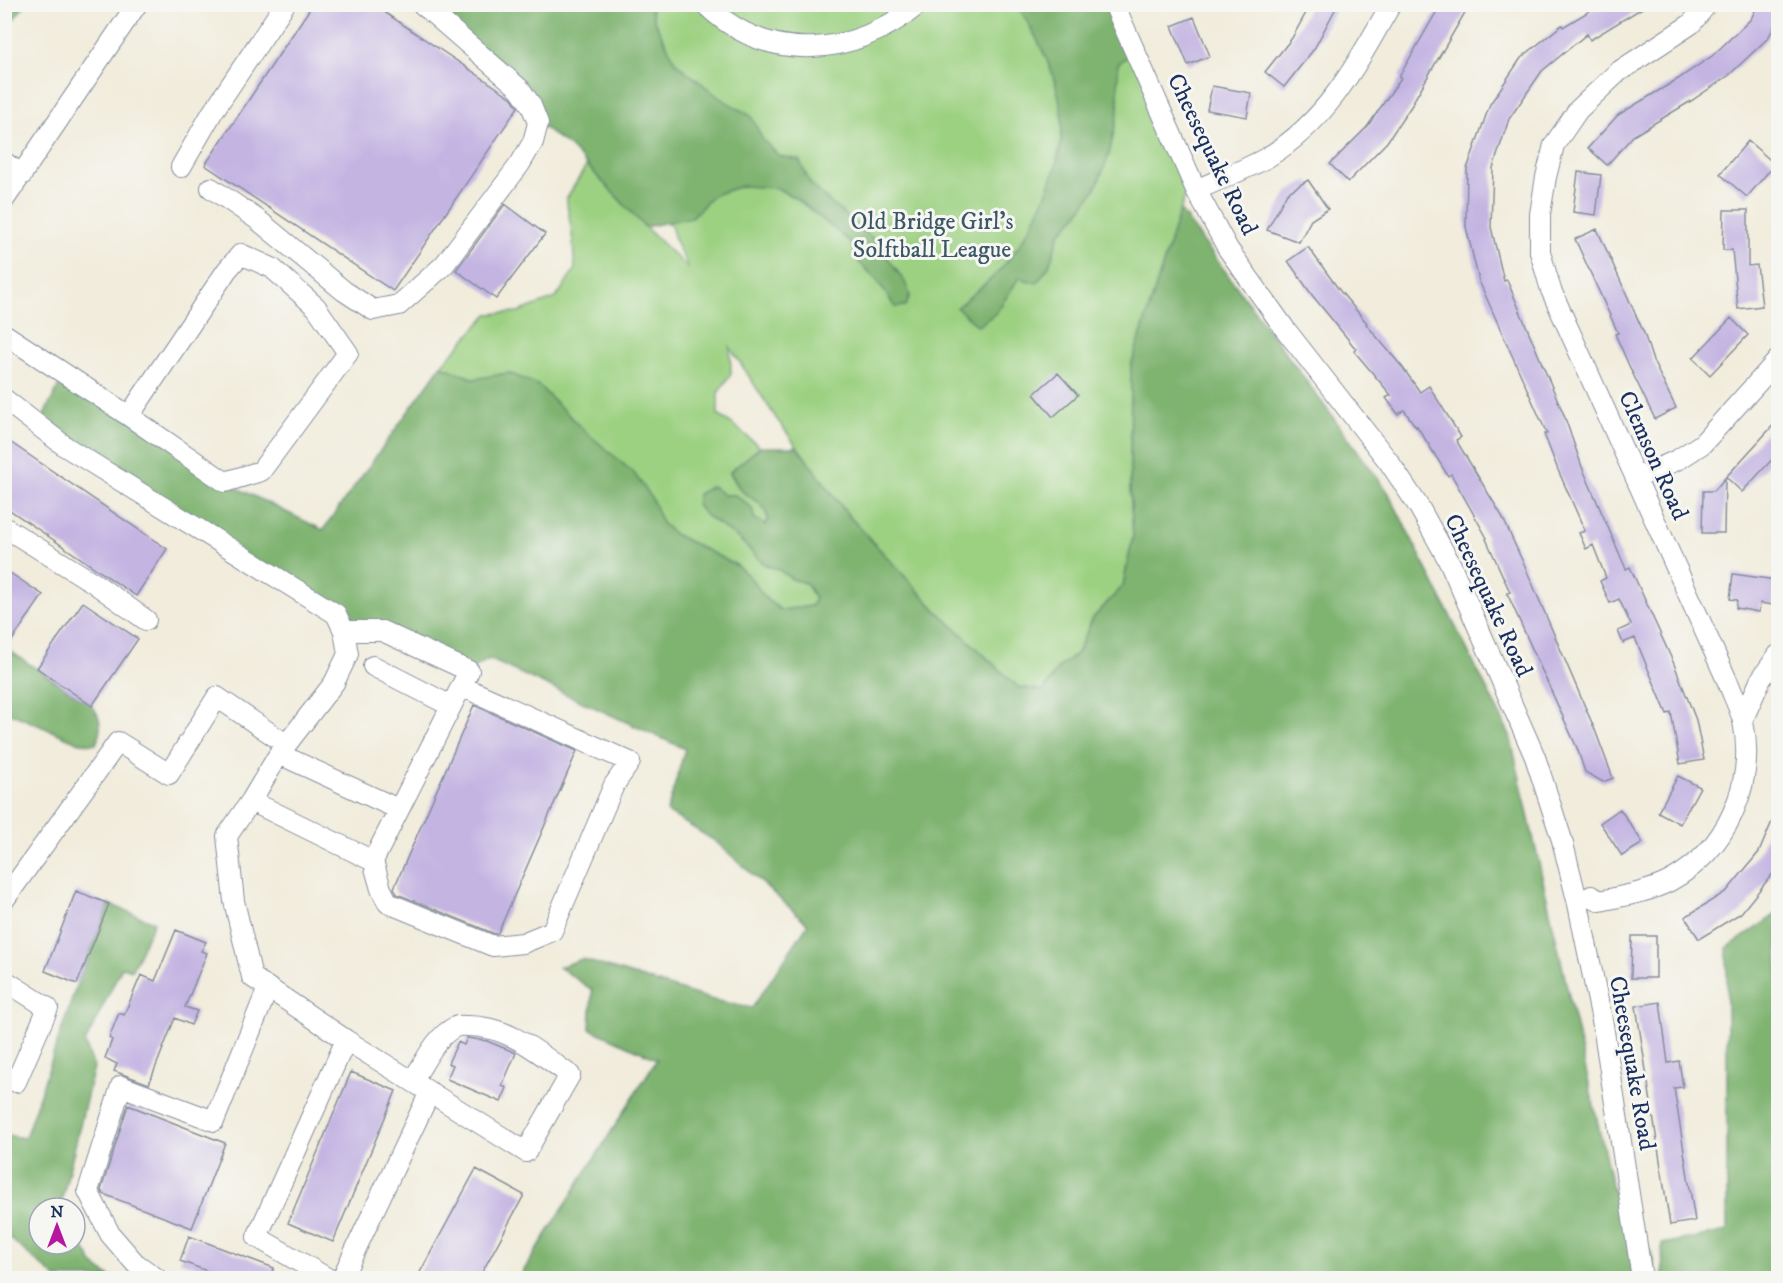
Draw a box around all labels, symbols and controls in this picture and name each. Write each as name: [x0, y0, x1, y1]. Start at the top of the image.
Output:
street label: Cheesequake Road: [1160, 69, 1264, 240]
park label: Old Bridge Girl's Solftball League: [851, 207, 1013, 265]
street label: Clemson Road: [1611, 386, 1695, 525]
street label: Cheesequake Road: [1437, 509, 1539, 682]
street label: Cheesequake Road: [1602, 974, 1662, 1153]
north arrow: [27, 1196, 87, 1256]
text: N: [50, 1202, 64, 1222]

